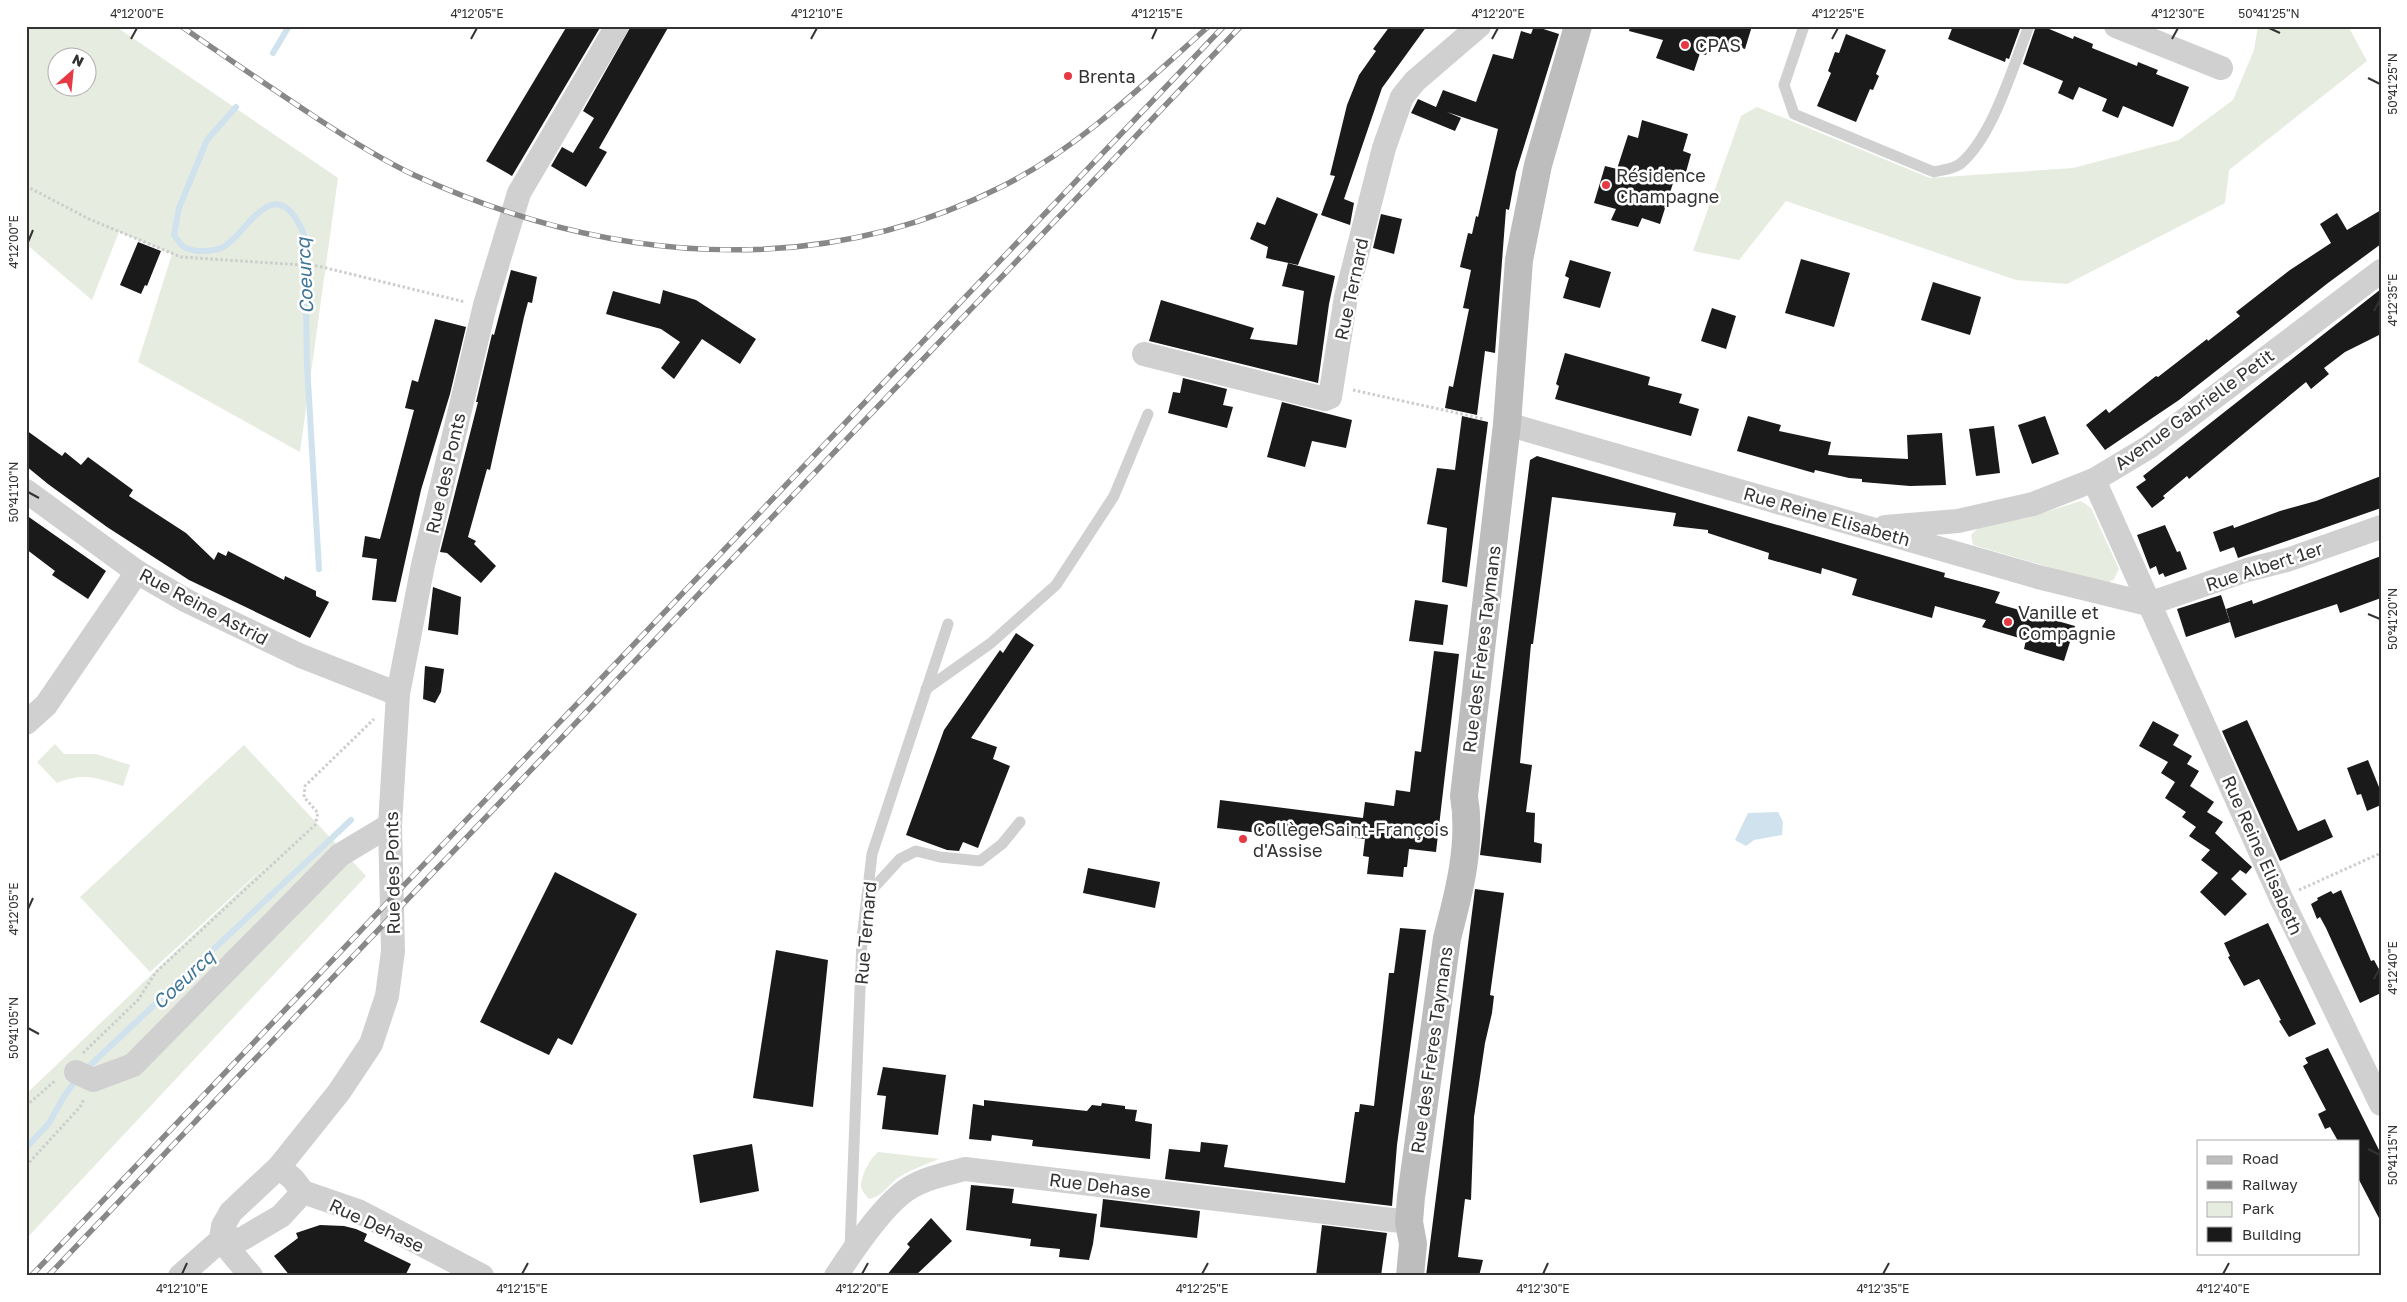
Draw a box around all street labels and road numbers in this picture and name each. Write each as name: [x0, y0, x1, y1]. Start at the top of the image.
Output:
street label: Rue Ternard: [1329, 236, 1373, 342]
street label: Avenue Gabrielle Petit: [2110, 344, 2278, 474]
street label: Rue des Ponts: [420, 410, 470, 536]
street label: Rue Reine Elisabeth: [1741, 482, 1913, 550]
street label: Rue Albert 1er: [2203, 537, 2325, 595]
street label: Rue des Frères Taymans: [1457, 544, 1505, 754]
street label: Rue Reine Astrid: [136, 563, 272, 649]
street label: Rue Reine Elisabeth: [2218, 772, 2308, 938]
street label: Rue des Ponts: [380, 811, 404, 935]
street label: Rue Ternard: [850, 880, 880, 986]
street label: Rue des Frères Taymans: [1406, 945, 1456, 1155]
street label: Rue Dehase: [1048, 1168, 1152, 1202]
street label: Rue Dehase: [326, 1193, 428, 1257]

